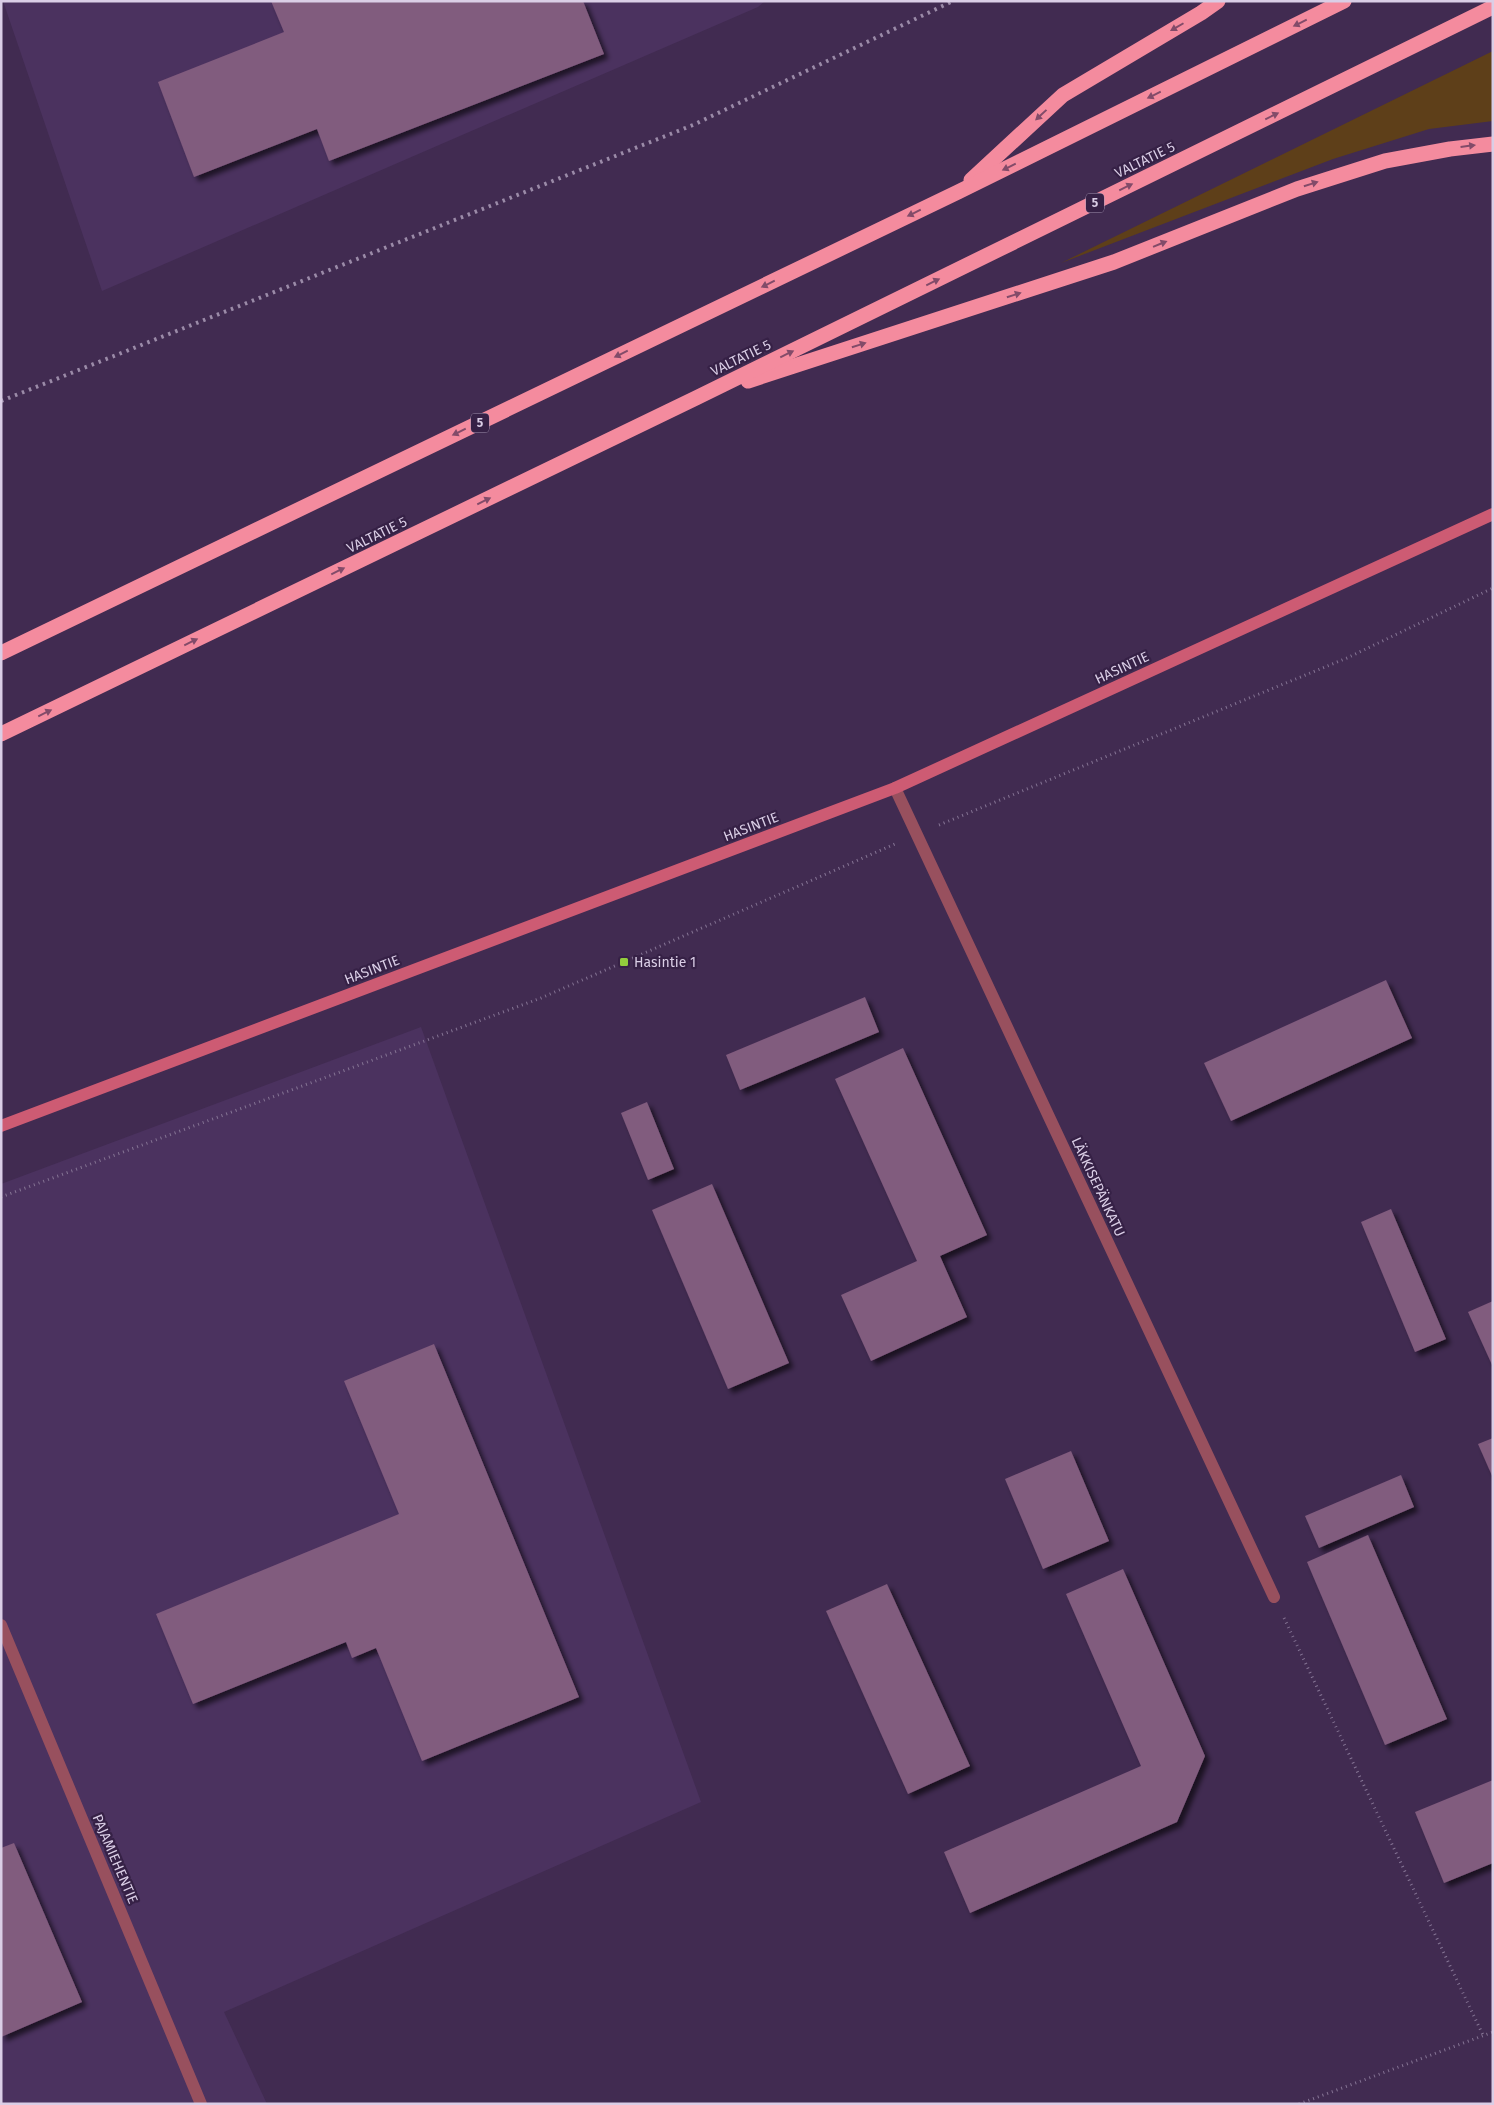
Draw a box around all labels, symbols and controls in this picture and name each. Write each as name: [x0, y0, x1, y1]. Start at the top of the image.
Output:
one-way arrow: [1293, 19, 1307, 27]
one-way arrow: [1170, 23, 1184, 32]
one-way arrow: [1147, 91, 1162, 99]
one-way arrow: [1035, 109, 1047, 121]
one-way arrow: [1265, 112, 1279, 120]
street label: VALTATIE 5: [1112, 138, 1178, 182]
one-way arrow: [1461, 142, 1477, 150]
one-way arrow: [1002, 163, 1016, 171]
one-way arrow: [1304, 180, 1319, 188]
one-way arrow: [1119, 183, 1133, 191]
road number: 5: [1086, 194, 1104, 212]
one-way arrow: [907, 209, 921, 217]
one-way arrow: [1153, 240, 1168, 248]
one-way arrow: [926, 278, 940, 286]
one-way arrow: [761, 280, 775, 288]
one-way arrow: [1006, 290, 1021, 298]
street label: VALTATIE 5: [708, 336, 774, 380]
one-way arrow: [852, 341, 867, 349]
one-way arrow: [614, 350, 629, 358]
one-way arrow: [780, 350, 794, 358]
road number: 5: [471, 413, 489, 432]
one-way arrow: [452, 429, 466, 437]
one-way arrow: [477, 497, 491, 505]
street label: VALTATIE 5: [344, 513, 410, 557]
one-way arrow: [331, 567, 345, 575]
one-way arrow: [184, 638, 199, 646]
street label: HASINTIE: [1092, 648, 1152, 688]
one-way arrow: [38, 709, 52, 717]
street label: HASINTIE: [721, 809, 781, 845]
street label: HASINTIE: [342, 952, 402, 988]
place label: Hasintie 1: [634, 954, 696, 971]
marker: Hasintie 1: [618, 956, 630, 968]
street label: LÄKKISEPÄNKATU: [1068, 1135, 1128, 1239]
street label: PAJAMIEHENTIE: [89, 1812, 141, 1906]

